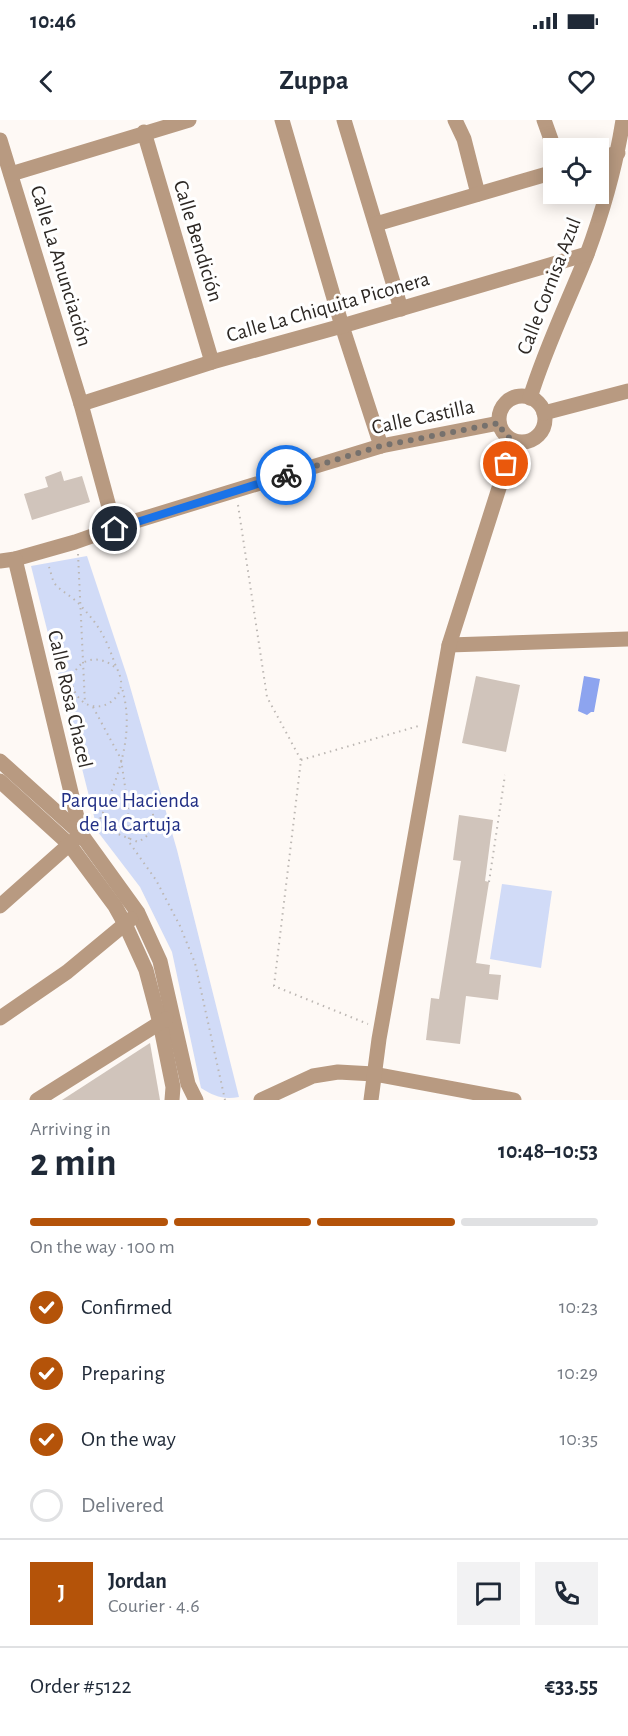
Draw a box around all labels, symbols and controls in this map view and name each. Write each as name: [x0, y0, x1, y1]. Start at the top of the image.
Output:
text: 10:46: [30, 10, 76, 32]
icon: back: [30, 65, 63, 98]
icon: heart: [565, 65, 598, 98]
text: Zuppa: [279, 67, 349, 94]
map controls: [543, 138, 609, 204]
button: locate: [543, 138, 609, 204]
street label: Calle Bendición: [170, 178, 226, 304]
street label: Calle La Anunciación: [27, 183, 95, 349]
street label: Calle Cornisa Azul: [513, 215, 585, 357]
street label: Calle La Chiquita Piconera: [224, 268, 432, 346]
street label: Calle Castilla: [370, 396, 477, 438]
pin: [480, 438, 531, 489]
courier: [256, 445, 316, 505]
icon: bag: [489, 447, 522, 480]
icon: bike: [270, 459, 303, 492]
pin: [89, 503, 140, 554]
icon: home: [98, 512, 131, 545]
street label: Calle Rosa Chacel: [44, 628, 96, 770]
park label: Parque Hacienda de la Cartuja: [60, 790, 200, 835]
text: Arriving in: [30, 1119, 111, 1139]
text: 10:48–10:53: [498, 1140, 598, 1162]
text: 2 min: [30, 1144, 117, 1183]
text: On the way · 100 m: [30, 1237, 175, 1257]
icon: check: [30, 1291, 63, 1324]
text: Confirmed: [81, 1296, 172, 1318]
text: 10:23: [559, 1297, 598, 1317]
icon: check: [30, 1357, 63, 1390]
text: Preparing: [81, 1362, 165, 1384]
text: 10:29: [557, 1363, 598, 1383]
icon: check: [30, 1423, 63, 1456]
text: On the way: [81, 1428, 176, 1450]
text: 10:35: [559, 1429, 598, 1449]
text: Delivered: [81, 1494, 164, 1516]
button: chat: [457, 1562, 520, 1625]
button: phone: [535, 1562, 598, 1625]
text: Jordan: [108, 1570, 167, 1592]
text: J: [58, 1582, 65, 1604]
text: Courier · 4.6: [108, 1596, 200, 1616]
text: Order #5122: [30, 1675, 131, 1697]
text: €33.55: [545, 1675, 598, 1697]

